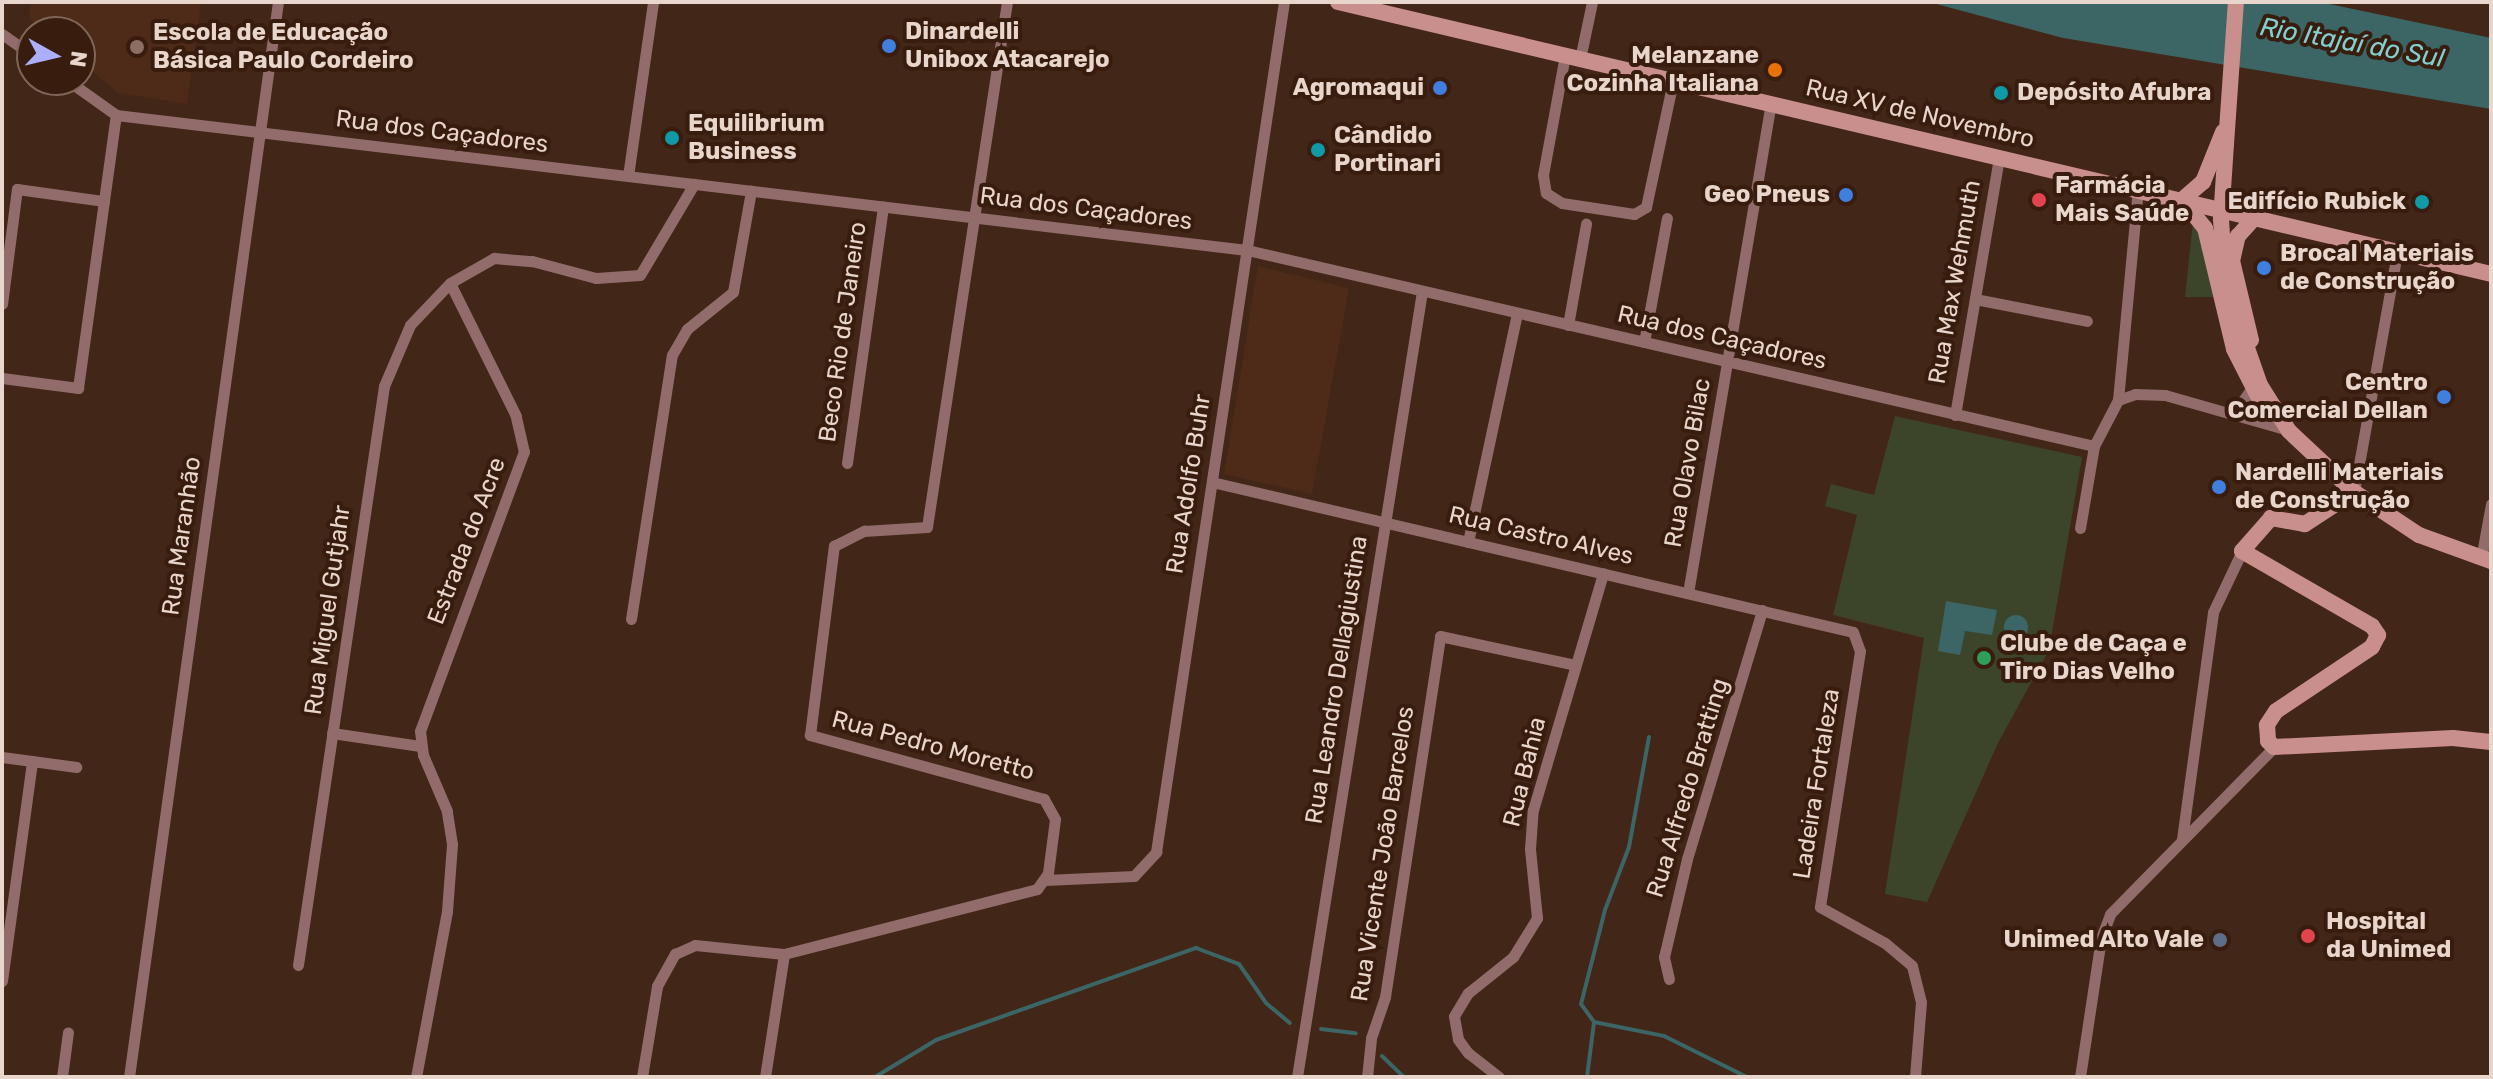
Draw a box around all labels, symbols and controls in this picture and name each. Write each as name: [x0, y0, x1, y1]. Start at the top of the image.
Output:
water label: Rio Itajaí do Sul: [2257, 11, 2447, 75]
north arrow: [16, 16, 96, 96]
place label: Dinardelli Unibox Atacarejo: [905, 18, 1110, 74]
place label: Escola de Educação Básica Paulo Cordeiro: [153, 19, 414, 75]
marker: Dinardelli Unibox Atacarejo: [880, 37, 898, 55]
marker: Escola de Educação Básica Paulo Cordeiro: [128, 38, 146, 56]
place label: Melanzane Cozinha Italiana: [1567, 42, 1759, 98]
text: N: [64, 49, 93, 69]
marker: Melanzane Cozinha Italiana: [1766, 61, 1784, 79]
place label: Agromaqui: [1293, 74, 1424, 102]
street label: Rua XV de Novembro: [1803, 74, 2037, 154]
marker: Agromaqui: [1431, 79, 1449, 97]
place label: Depósito Afubra: [2017, 79, 2212, 107]
marker: Depósito Afubra: [1992, 84, 2010, 102]
street label: Rua dos Caçadores: [334, 105, 550, 159]
place label: Equilibrium Business: [688, 110, 825, 166]
place label: Cândido Portinari: [1334, 122, 1441, 178]
marker: Equilibrium Business: [663, 129, 681, 147]
marker: Cândido Portinari: [1309, 141, 1327, 159]
place label: Farmácia Mais Saúde: [2055, 172, 2189, 228]
street label: Rua Max Wehmuth: [1923, 178, 1987, 386]
place label: Geo Pneus: [1704, 181, 1830, 209]
street label: Rua dos Caçadores: [978, 182, 1194, 236]
marker: Geo Pneus: [1837, 186, 1855, 204]
place label: Edifício Rubick: [2228, 188, 2406, 216]
marker: Farmácia Mais Saúde: [2030, 191, 2048, 209]
marker: Edifício Rubick: [2413, 193, 2431, 211]
street label: Beco Rio de Janeiro: [813, 220, 873, 444]
place label: Brocal Materiais de Construção: [2280, 240, 2474, 296]
marker: Brocal Materiais de Construção: [2255, 259, 2273, 277]
street label: Rua dos Caçadores: [1615, 300, 1829, 376]
place label: Centro Comercial Dellan: [2228, 369, 2428, 425]
street label: Rua Olavo Bilac: [1659, 376, 1717, 550]
marker: Centro Comercial Dellan: [2435, 388, 2453, 406]
street label: Rua Adolfo Buhr: [1161, 392, 1217, 576]
street label: Estrada do Acre: [422, 453, 512, 629]
street label: Rua Maranhão: [157, 455, 207, 617]
place label: Nardelli Materiais de Construção: [2235, 459, 2444, 515]
marker: Nardelli Materiais de Construção: [2210, 478, 2228, 496]
street label: Rua Castro Alves: [1446, 501, 1636, 571]
street label: Rua Miguel Gutjahr: [299, 503, 357, 717]
street label: Rua Leandro Dellagiustina: [1300, 534, 1374, 826]
place label: Clube de Caça e Tiro Dias Velho: [2000, 630, 2187, 686]
marker: Clube de Caça e Tiro Dias Velho: [1975, 649, 1993, 667]
street label: Rua Alfredo Bratting: [1641, 675, 1735, 901]
street label: Ladeira Fortaleza: [1788, 687, 1846, 881]
street label: Rua Vicente João Barcelos: [1345, 704, 1421, 1004]
street label: Rua Pedro Moretto: [829, 705, 1037, 787]
street label: Rua Bahia: [1497, 714, 1553, 830]
place label: Hospital da Unimed: [2326, 908, 2451, 964]
marker: Hospital da Unimed: [2297, 925, 2319, 947]
place label: Unimed Alto Vale: [2002, 926, 2204, 954]
marker: Unimed Alto Vale: [2211, 931, 2229, 949]

